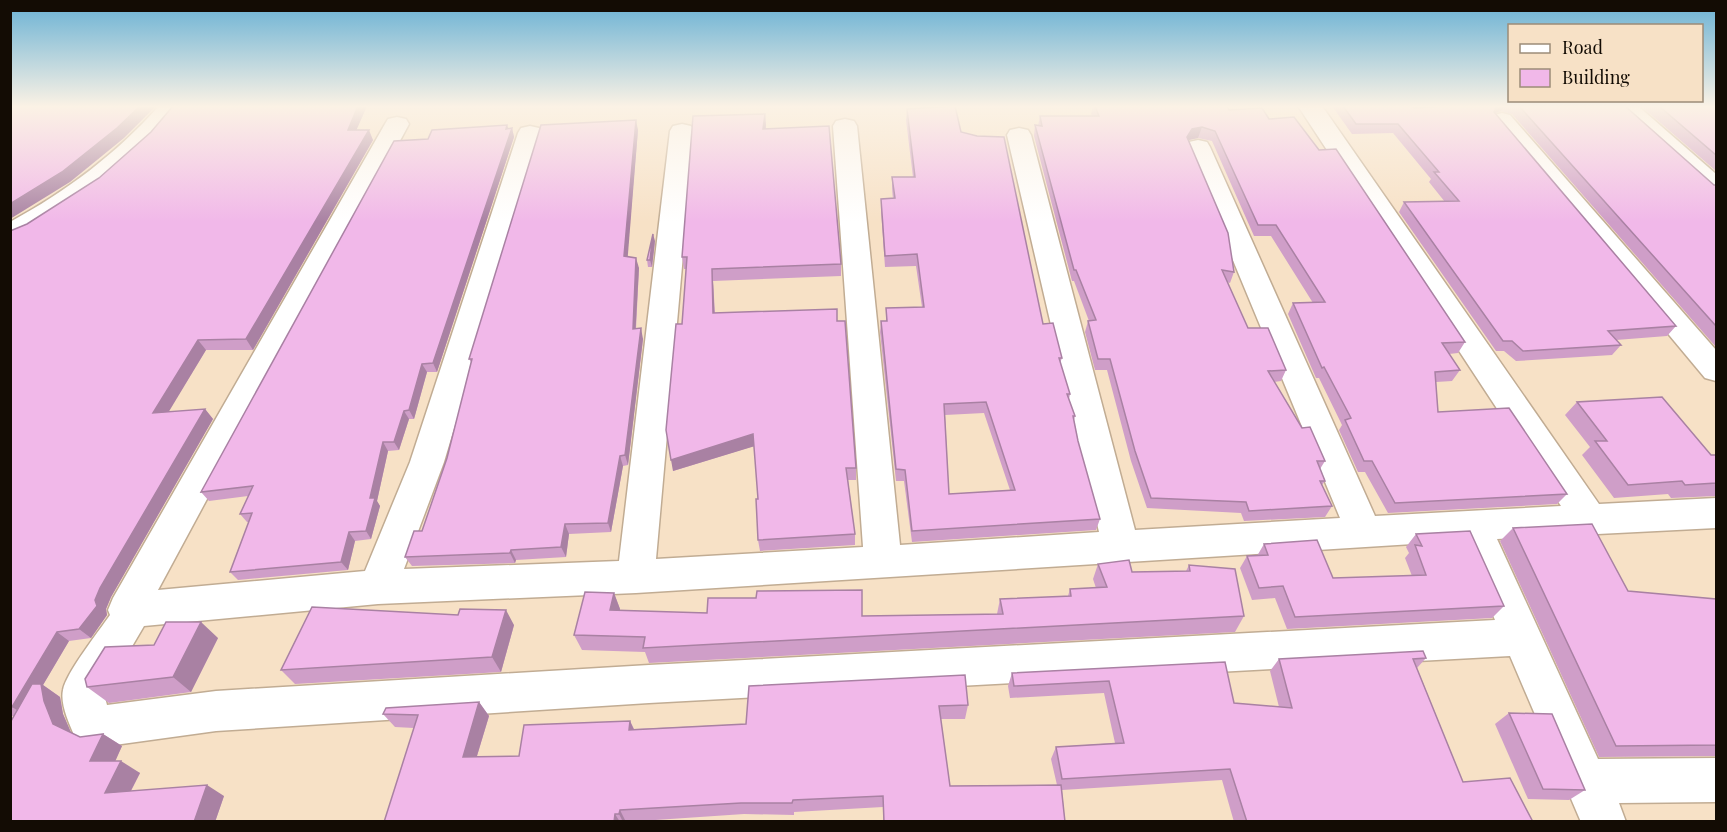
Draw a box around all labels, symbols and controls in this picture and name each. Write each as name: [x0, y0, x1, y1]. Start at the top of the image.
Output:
legend: [1508, 24, 1703, 102]
text: Road: [1562, 35, 1603, 59]
text: Building: [1562, 65, 1630, 89]

